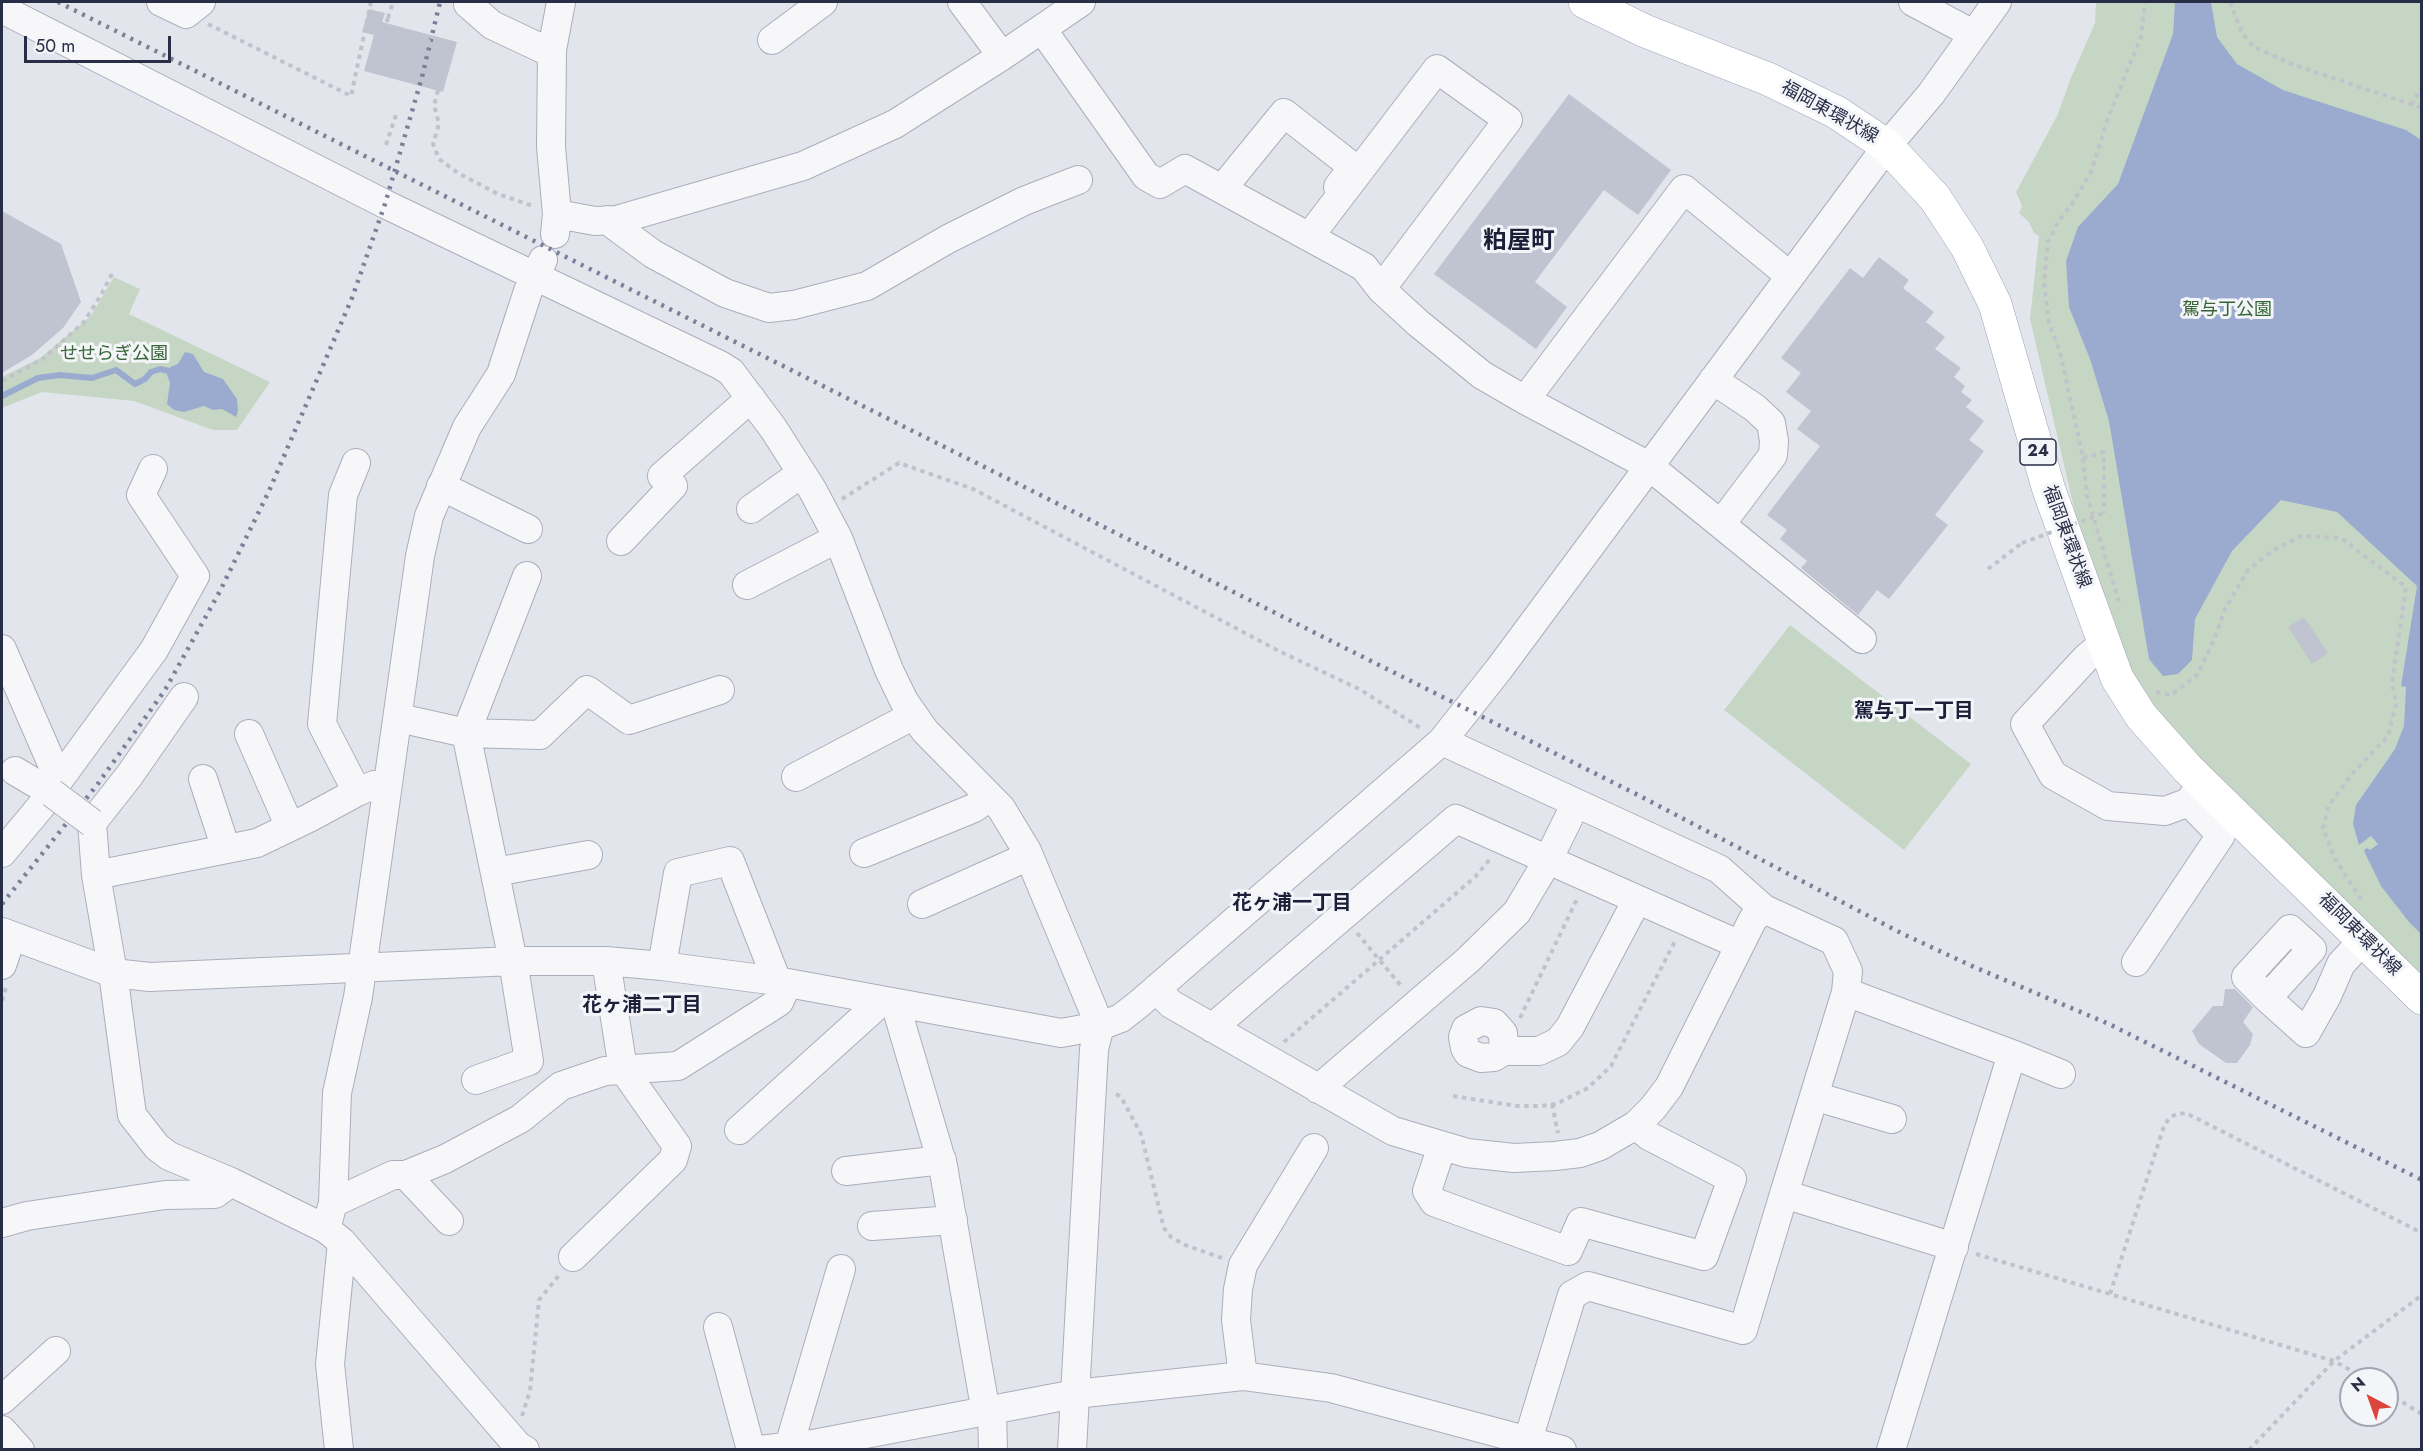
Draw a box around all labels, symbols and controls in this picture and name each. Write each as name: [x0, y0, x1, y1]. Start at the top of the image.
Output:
scale bar: [27, 24, 174, 62]
text: 50 m: [35, 33, 75, 59]
street label: 福岡東環状線: [1777, 77, 1881, 149]
district label: 粕屋町: [1483, 228, 1555, 256]
park label: 駕与丁公園: [2182, 300, 2272, 322]
park label: せせらぎ公園: [60, 344, 168, 366]
road number: 24: [2020, 439, 2056, 465]
street label: 福岡東環状線: [2037, 483, 2095, 591]
district label: 駕与丁一丁目: [1854, 700, 1974, 724]
street label: 福岡東環状線: [2313, 889, 2405, 981]
district label: 花ヶ浦一丁目: [1232, 892, 1352, 916]
district label: 花ヶ浦二丁目: [582, 994, 702, 1018]
north arrow: [2339, 1367, 2399, 1427]
text: N: [2346, 1372, 2371, 1397]

